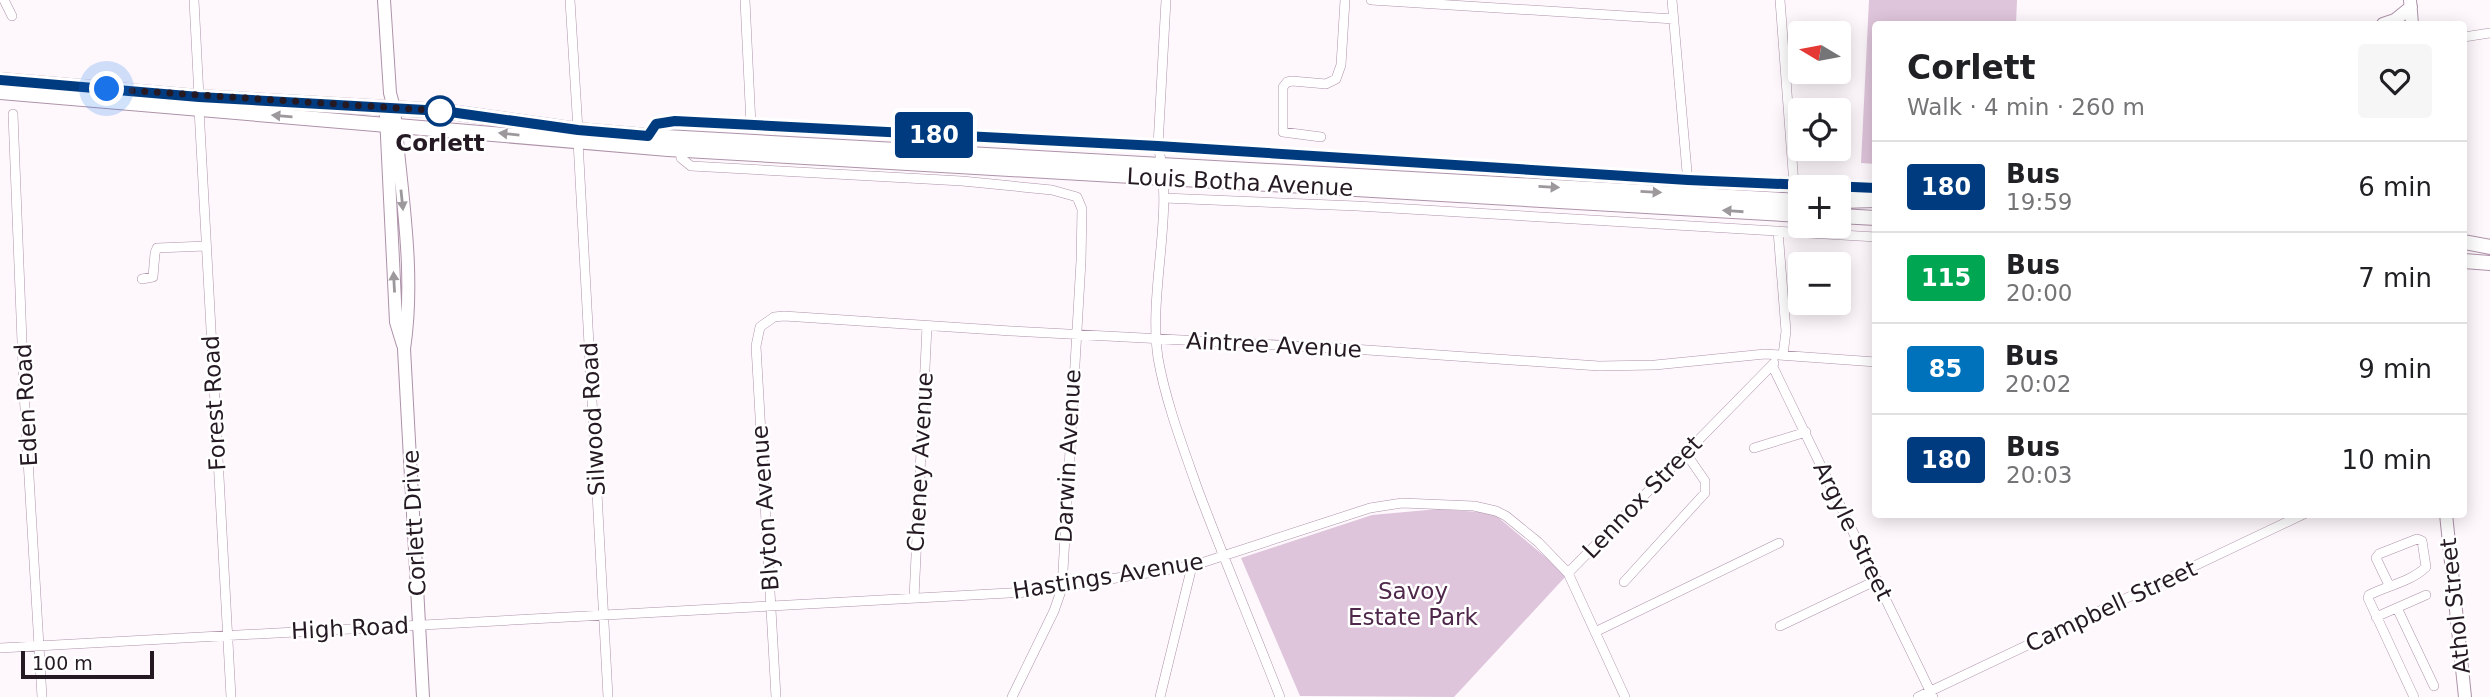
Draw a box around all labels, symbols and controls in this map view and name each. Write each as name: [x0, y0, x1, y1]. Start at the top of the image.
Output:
north arrow: [1788, 21, 1852, 84]
map controls: [1788, 21, 1851, 315]
button: heart: [2358, 44, 2432, 118]
text: Corlett: [1907, 48, 2035, 87]
your location: [89, 71, 124, 106]
text: Walk · 4 min · 260 m: [1907, 94, 2145, 120]
marker: Corlett: [425, 96, 455, 126]
button: locate: [1788, 98, 1851, 161]
one-way arrow: [271, 110, 293, 121]
line badge: 180: [894, 112, 974, 158]
text: 180: [909, 121, 959, 149]
one-way arrow: [498, 128, 520, 139]
place label: Corlett: [395, 130, 485, 156]
text: Bus: [2006, 159, 2060, 189]
street label: Louis Botha Avenue: [1126, 163, 1354, 201]
text: 6 min: [2358, 172, 2432, 202]
text: 180: [1921, 173, 1971, 201]
button: +: [1788, 175, 1851, 238]
one-way arrow: [1538, 182, 1560, 193]
one-way arrow: [1640, 187, 1662, 198]
one-way arrow: [396, 189, 407, 211]
text: 19:59: [2006, 189, 2072, 215]
one-way arrow: [1721, 205, 1743, 216]
text: Bus: [2006, 250, 2060, 280]
button: −: [1788, 252, 1851, 315]
text: 7 min: [2358, 263, 2432, 293]
text: 115: [1921, 264, 1971, 292]
one-way arrow: [389, 271, 400, 293]
text: 20:00: [2006, 280, 2072, 306]
street label: Aintree Avenue: [1186, 327, 1362, 363]
street label: Forest Road: [197, 335, 231, 471]
street label: Silwood Road: [576, 341, 610, 497]
text: Bus: [2005, 341, 2059, 371]
street label: Eden Road: [10, 343, 42, 467]
text: 9 min: [2358, 354, 2432, 384]
text: 85: [1929, 355, 1962, 383]
street label: Darwin Avenue: [1050, 369, 1086, 543]
street label: Cheney Avenue: [902, 371, 938, 553]
text: 20:02: [2005, 371, 2071, 397]
street label: Blyton Avenue: [746, 424, 784, 592]
street label: Lennox Street: [1577, 430, 1707, 564]
text: Bus: [2006, 432, 2060, 462]
text: 10 min: [2342, 445, 2432, 475]
text: 180: [1921, 446, 1971, 474]
street label: Corlett Drive: [397, 449, 431, 597]
street label: Argyle Street: [1808, 458, 1898, 604]
text: 20:03: [2006, 462, 2072, 488]
street label: Athol Street: [2435, 537, 2475, 675]
street label: Hastings Avenue: [1011, 548, 1205, 604]
street label: Campbell Street: [2021, 555, 2201, 657]
park label: Savoy Estate Park: [1348, 578, 1479, 630]
street label: High Road: [290, 612, 410, 644]
scale bar: [21, 648, 154, 680]
text: 100 m: [32, 652, 93, 674]

